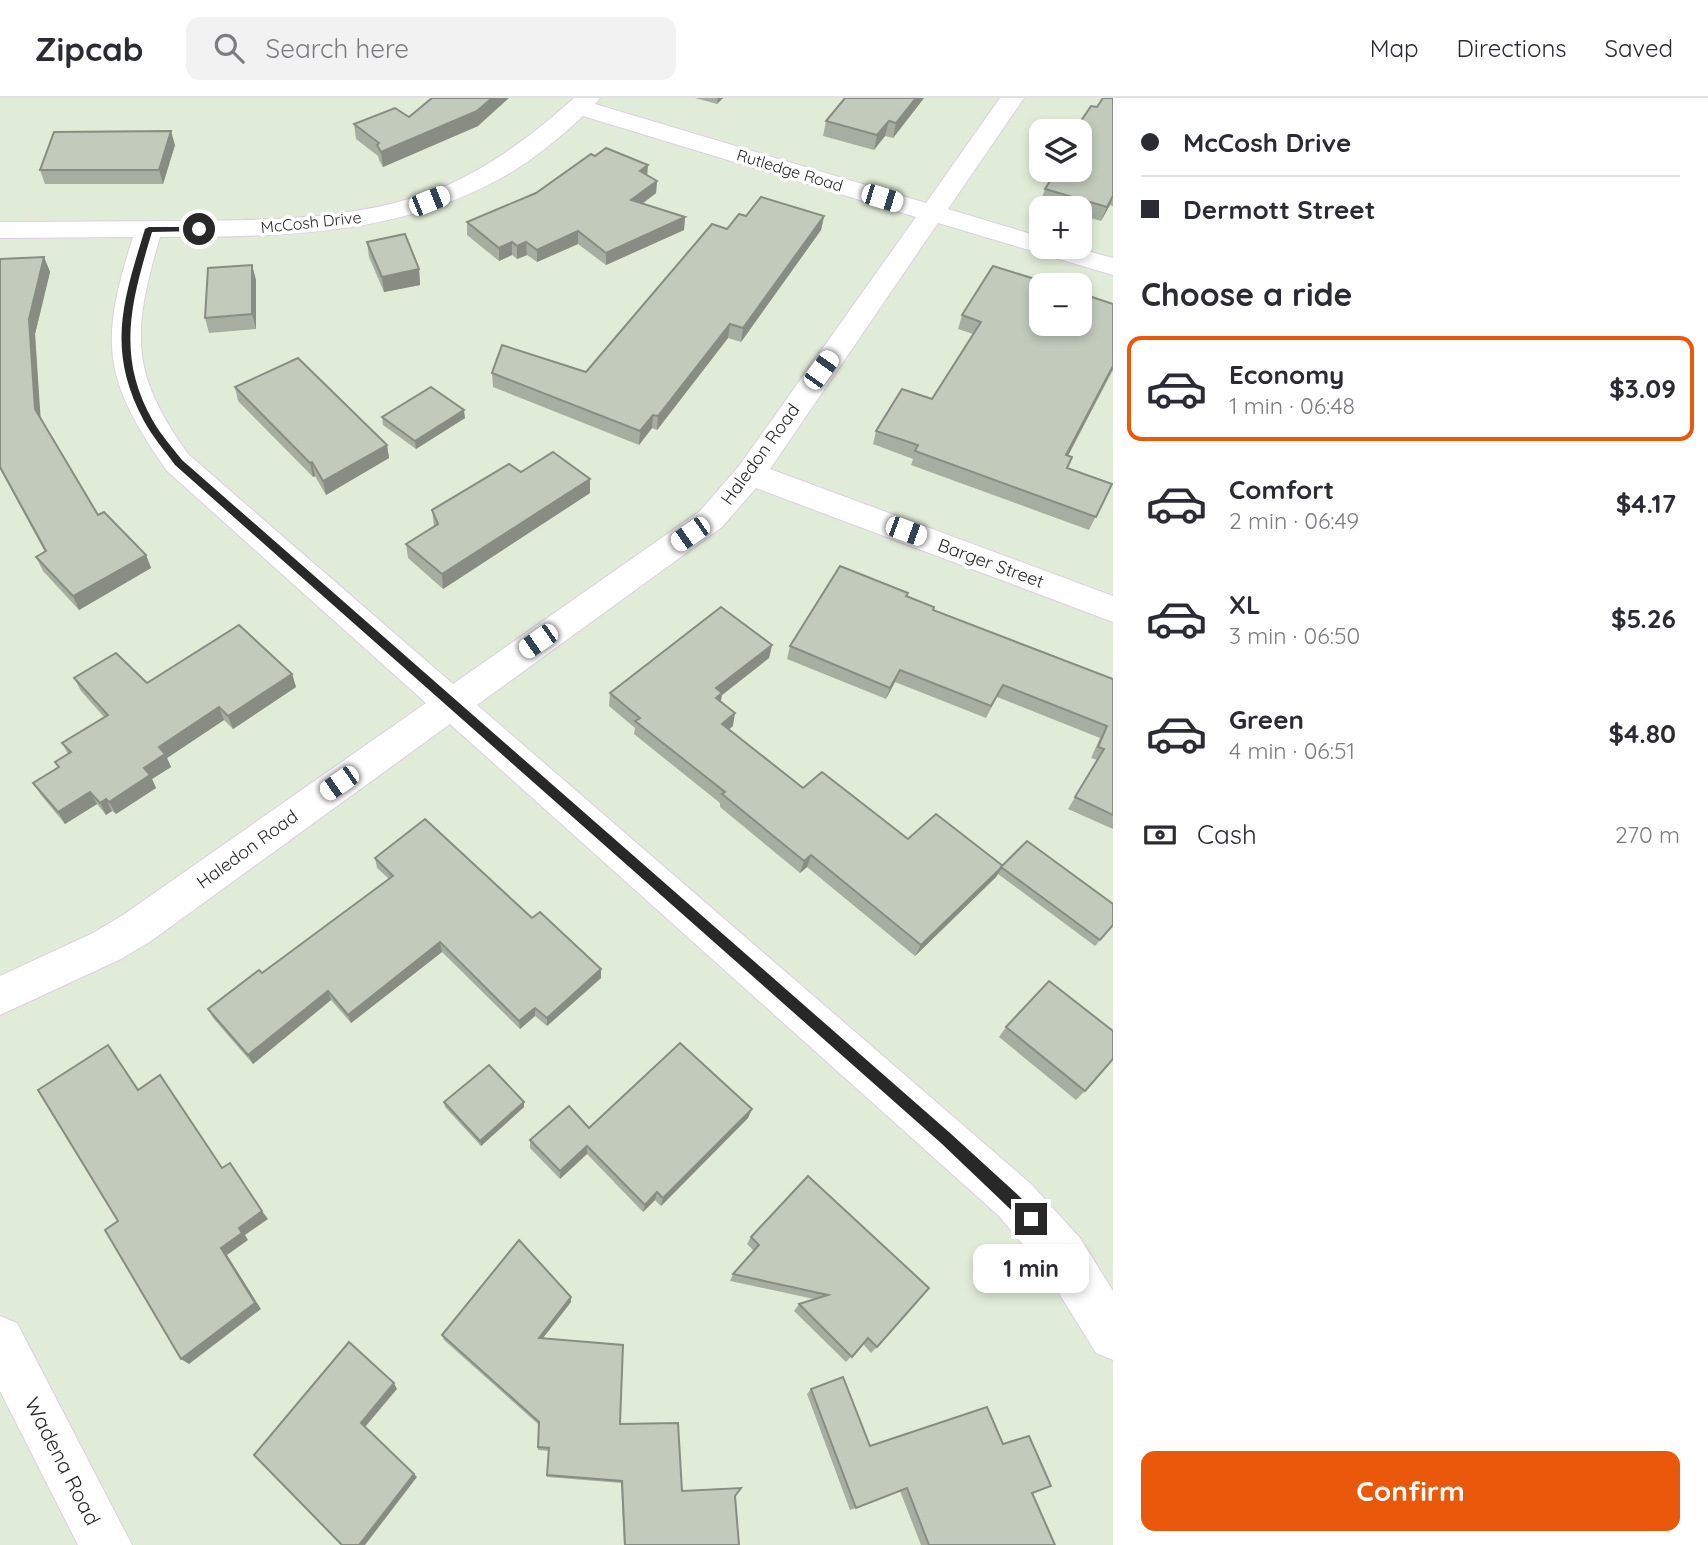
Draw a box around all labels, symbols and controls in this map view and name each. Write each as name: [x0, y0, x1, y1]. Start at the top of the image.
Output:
search box: [186, 17, 676, 80]
text: Zipcab: [35, 28, 144, 69]
icon: search: [210, 29, 248, 67]
text: Search here: [266, 32, 409, 65]
text: Map: [1370, 33, 1419, 63]
text: Directions: [1457, 33, 1567, 63]
text: Saved: [1605, 33, 1673, 63]
map controls: [1029, 119, 1092, 336]
button: layers: [1029, 119, 1092, 182]
text: McCosh Drive: [1183, 126, 1351, 159]
street label: Rutledge Road: [734, 144, 846, 196]
car: [859, 182, 906, 214]
car: [406, 183, 453, 219]
text: Dermott Street: [1183, 193, 1375, 226]
button: +: [1029, 196, 1092, 259]
street label: McCosh Drive: [260, 207, 362, 237]
route start: [183, 213, 215, 245]
button: −: [1029, 273, 1092, 336]
text: Choose a ride: [1141, 274, 1353, 314]
car: [801, 347, 842, 393]
icon: car: [1145, 357, 1208, 420]
text: Economy: [1229, 358, 1344, 391]
text: $3.09: [1609, 372, 1676, 405]
text: 1 min · 06:48: [1229, 391, 1355, 420]
street label: Haledon Road: [715, 399, 805, 509]
icon: car: [1145, 472, 1208, 535]
text: Comfort: [1229, 473, 1334, 506]
text: $4.17: [1616, 487, 1676, 520]
text: 2 min · 06:49: [1229, 506, 1359, 535]
car: [667, 513, 714, 555]
car: [883, 514, 930, 548]
street label: Barger Street: [935, 533, 1047, 593]
icon: car: [1145, 587, 1208, 650]
text: XL: [1229, 588, 1261, 621]
text: $5.26: [1611, 602, 1676, 635]
car: [515, 620, 562, 662]
text: 3 min · 06:50: [1229, 621, 1360, 650]
icon: car: [1145, 702, 1208, 765]
text: Green: [1229, 703, 1304, 736]
text: $4.80: [1609, 717, 1676, 750]
text: 4 min · 06:51: [1229, 736, 1355, 765]
car: [316, 762, 363, 804]
street label: Haledon Road: [192, 804, 302, 894]
icon: cash: [1141, 816, 1179, 854]
text: Cash: [1197, 818, 1257, 851]
text: 270 m: [1615, 820, 1680, 849]
route end: [1015, 1203, 1047, 1235]
callout: 1 min: [973, 1244, 1089, 1292]
text: 1 min: [1003, 1254, 1059, 1283]
street label: Wadena Road: [20, 1393, 106, 1529]
button: Confirm: [1141, 1451, 1680, 1531]

